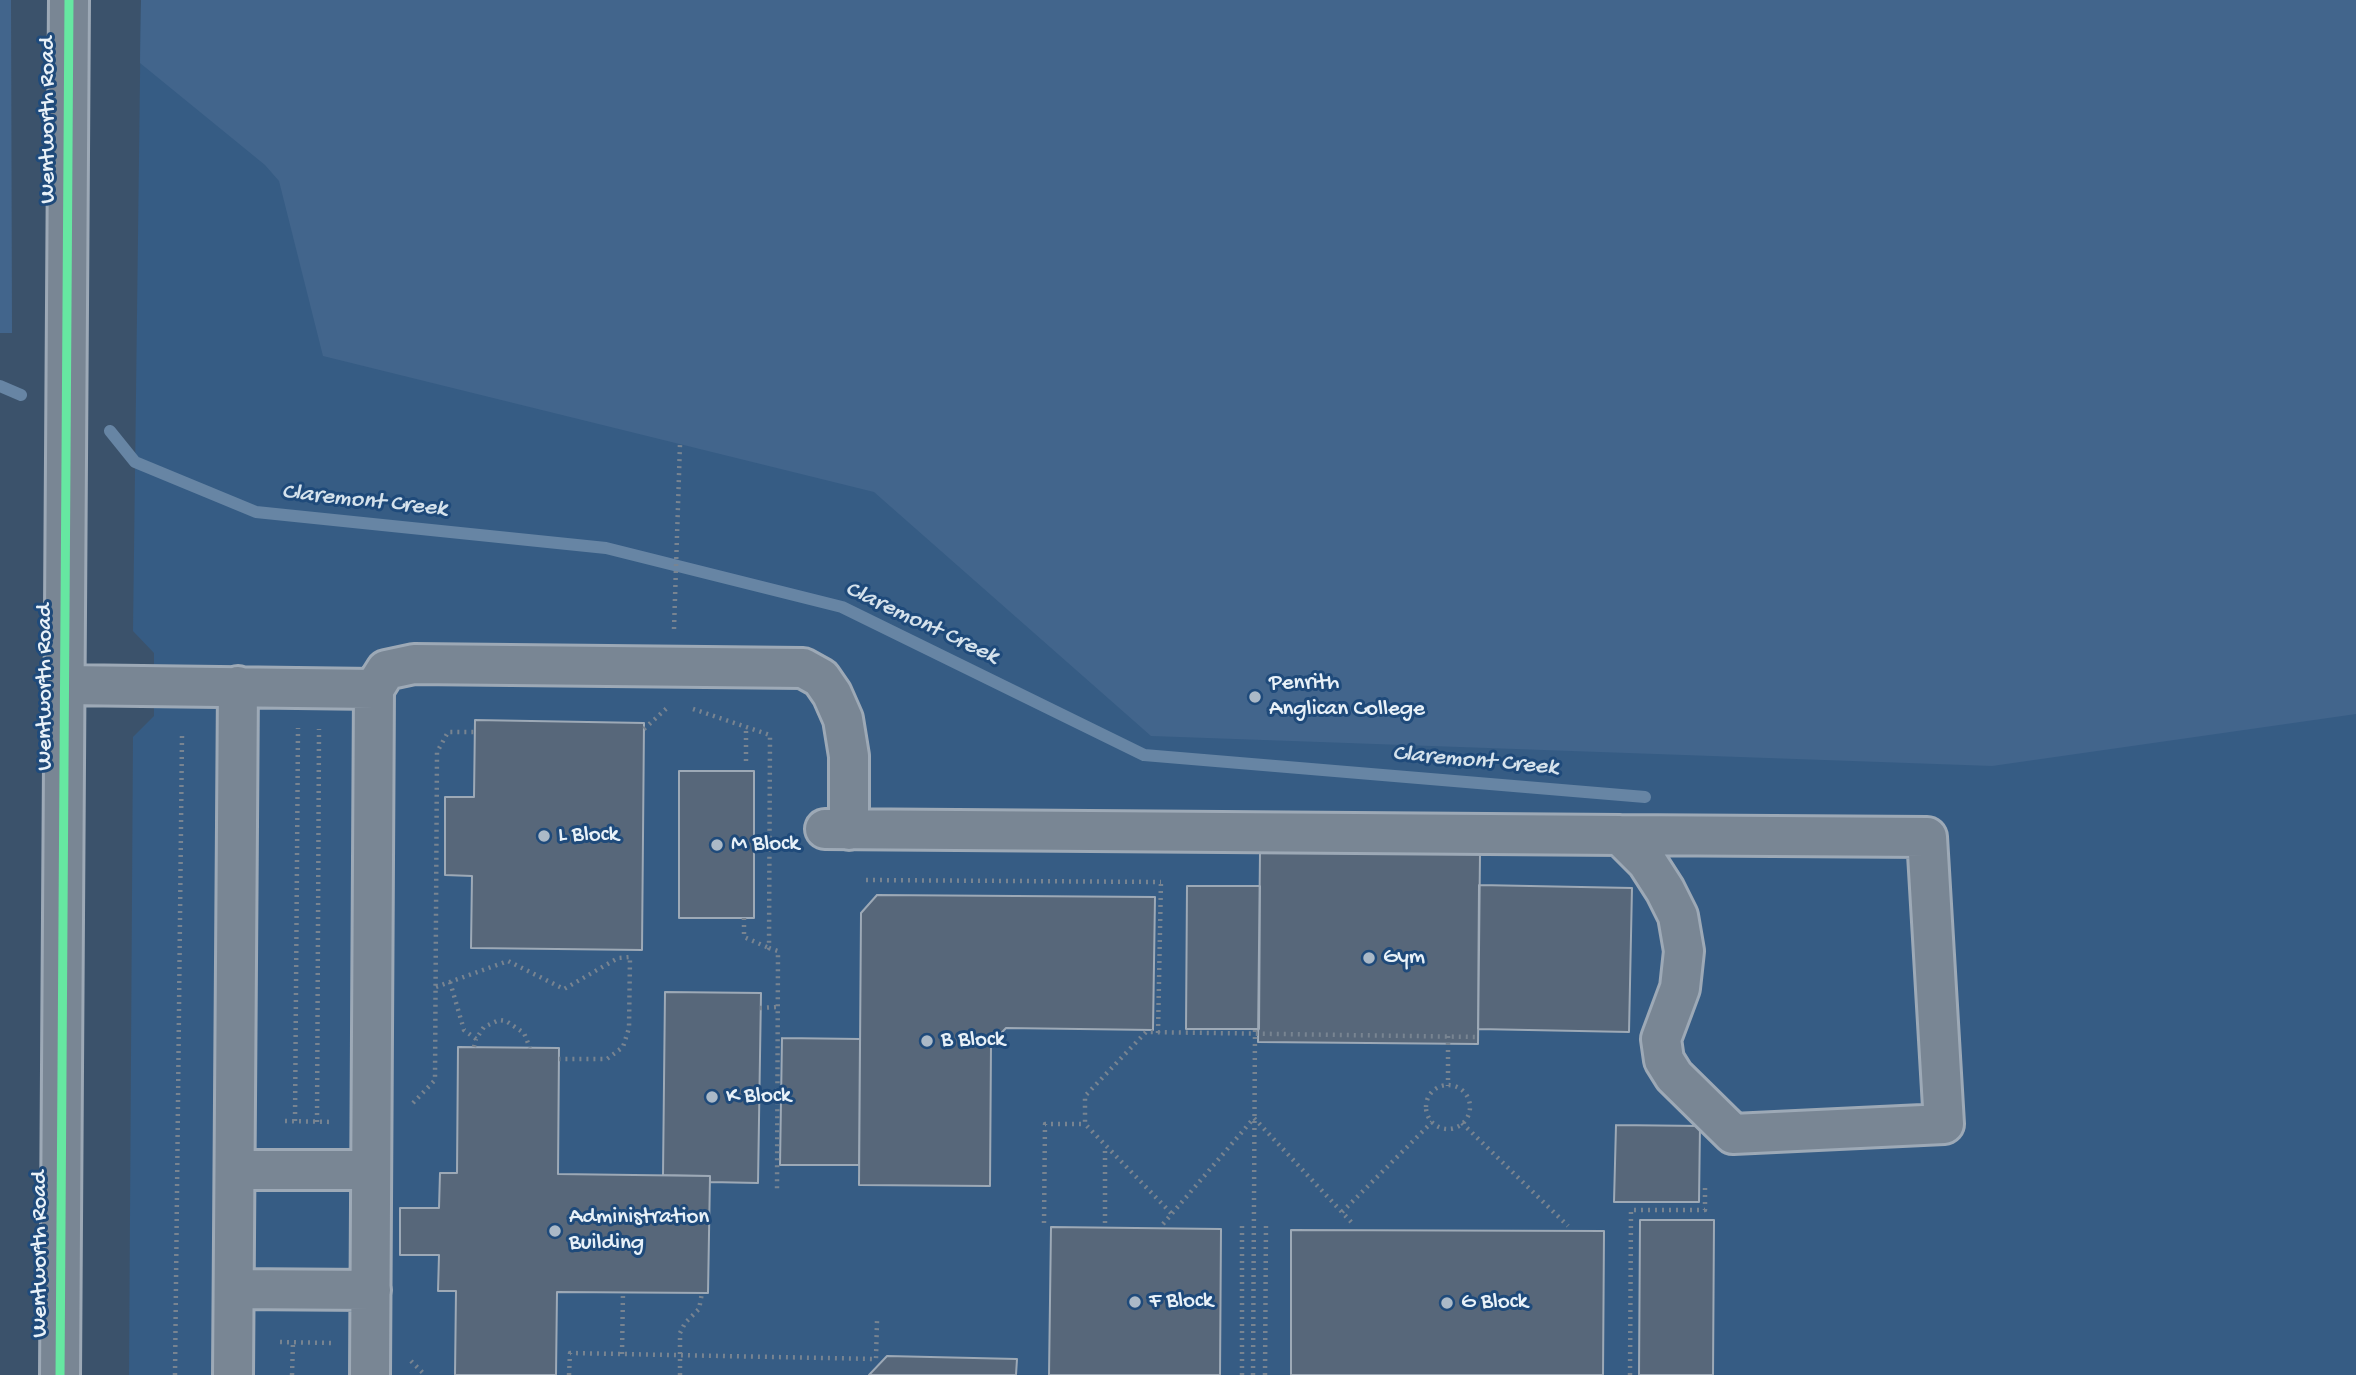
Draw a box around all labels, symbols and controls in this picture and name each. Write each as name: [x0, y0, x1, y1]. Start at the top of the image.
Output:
street label: Wentworth Road: [35, 36, 63, 204]
water label: Claremont Creek: [280, 479, 448, 525]
water label: Claremont Creek: [840, 576, 1002, 672]
street label: Wentworth Road: [32, 603, 60, 771]
place label: Penrith Anglican College: [1269, 670, 1425, 724]
marker: Penrith Anglican College: [1247, 689, 1263, 705]
water label: Claremont Creek: [1391, 740, 1559, 784]
place label: L Block: [558, 822, 619, 850]
marker: L Block: [536, 828, 552, 844]
place label: M Block: [731, 831, 799, 859]
marker: M Block: [709, 837, 725, 853]
place label: Gym: [1383, 944, 1425, 972]
marker: Gym: [1361, 950, 1377, 966]
place label: B Block: [941, 1027, 1005, 1055]
marker: B Block: [919, 1033, 935, 1049]
place label: K Block: [726, 1083, 791, 1111]
marker: K Block: [704, 1089, 720, 1105]
street label: Wentworth Road: [27, 1170, 55, 1338]
place label: Administration Building: [569, 1204, 709, 1258]
marker: Administration Building: [547, 1223, 563, 1239]
place label: F Block: [1149, 1288, 1213, 1316]
place label: G Block: [1461, 1289, 1528, 1317]
marker: F Block: [1127, 1294, 1143, 1310]
marker: G Block: [1439, 1295, 1455, 1311]

